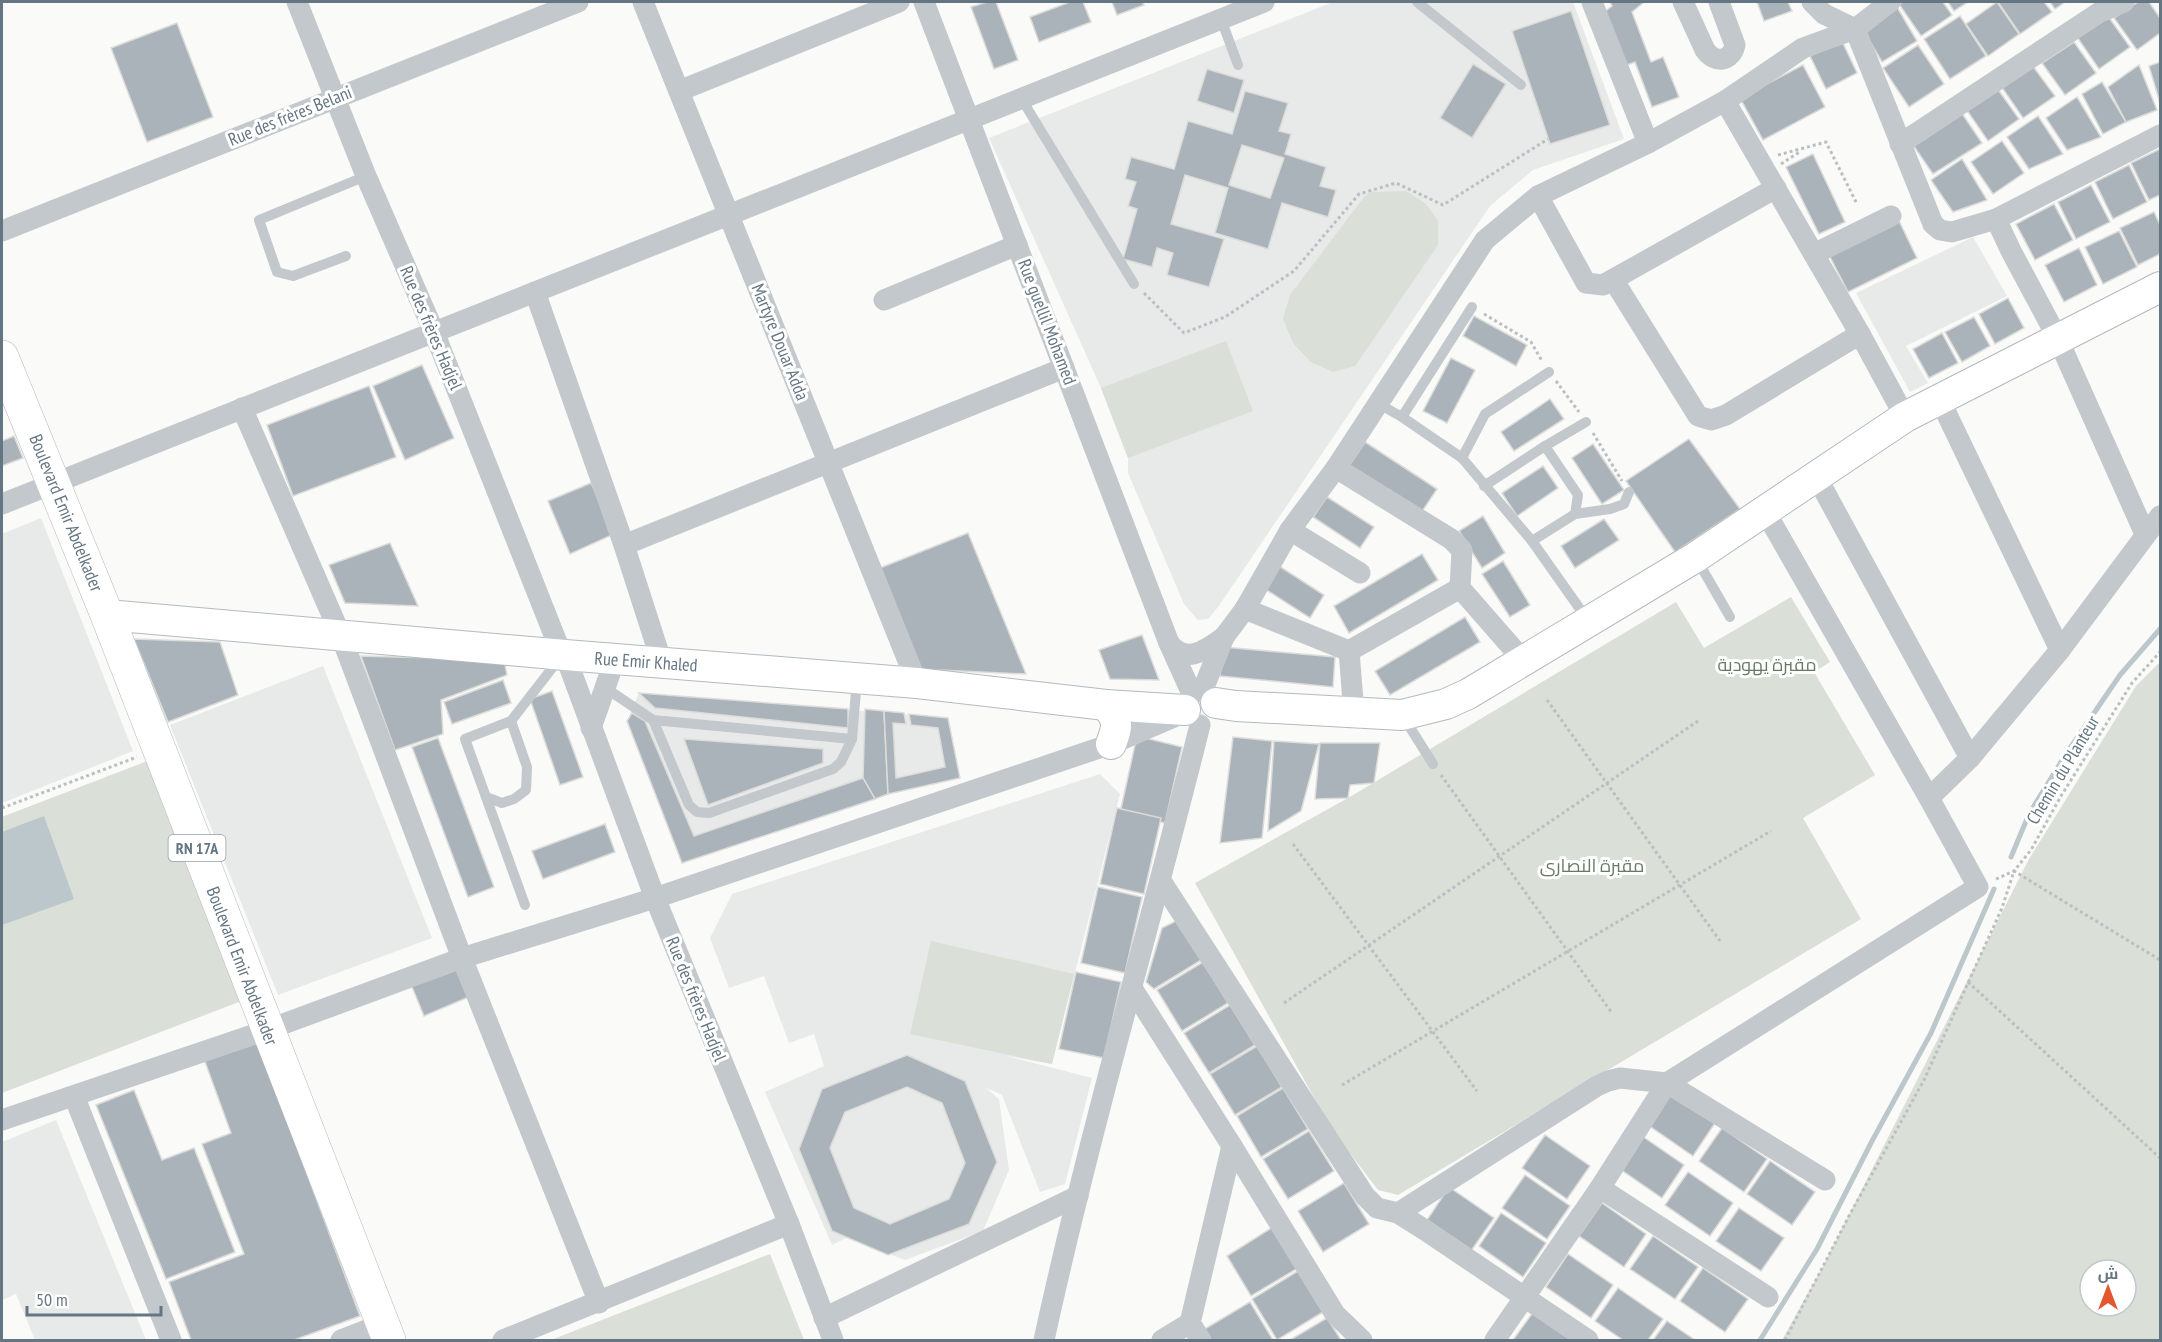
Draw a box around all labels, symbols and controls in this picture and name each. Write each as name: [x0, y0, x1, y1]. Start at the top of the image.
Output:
street label: Rue des frères Belani: [225, 80, 355, 151]
street label: Rue guellil Mohamed: [1013, 256, 1082, 388]
street label: Rue des frères Hadjel: [395, 262, 468, 394]
street label: Martyre Douar Adda: [747, 280, 814, 403]
street label: Boulevard Emir Abdelkader: [24, 431, 109, 595]
street label: Rue Emir Khaled: [594, 646, 698, 677]
park label: مقبرة يهودية: [1717, 653, 1817, 676]
street label: Chemin du Planteur: [2021, 711, 2104, 828]
road number: RN 17A: [168, 835, 226, 861]
park label: مقبرة النصارى: [1540, 854, 1644, 877]
street label: Boulevard Emir Abdelkader: [202, 883, 283, 1048]
street label: Rue des frères Hadjel: [661, 933, 732, 1065]
north arrow: [2078, 1258, 2138, 1318]
text: ش: [2098, 1263, 2118, 1283]
scale bar: [27, 1279, 160, 1317]
text: 50 m: [36, 1288, 68, 1311]

